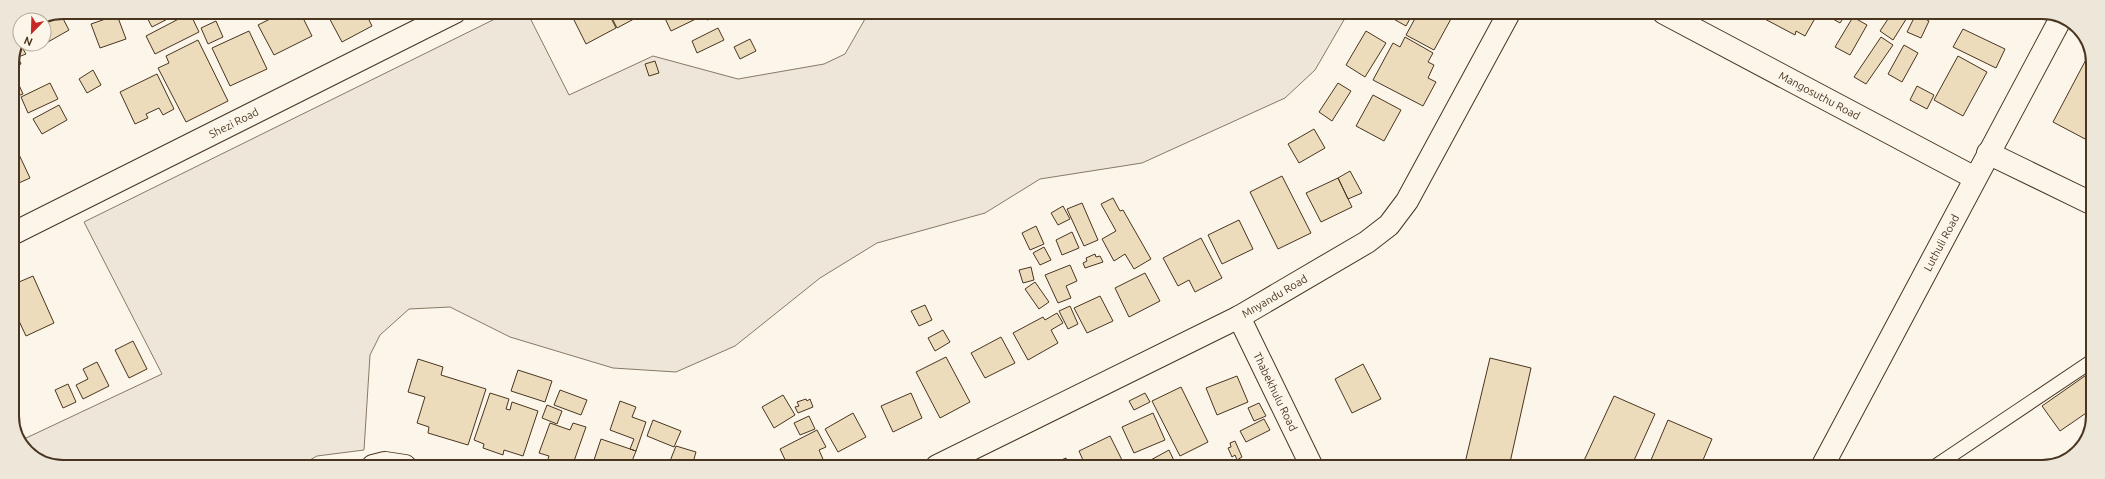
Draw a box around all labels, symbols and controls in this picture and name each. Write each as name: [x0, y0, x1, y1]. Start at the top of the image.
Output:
north arrow: [12, 12, 52, 52]
text: N: [22, 34, 34, 48]
street label: Mangosuthu Road: [1777, 69, 1862, 122]
street label: Shezi Road: [207, 105, 260, 140]
street label: Luthuli Road: [1921, 212, 1961, 273]
street label: Mnyandu Road: [1240, 272, 1309, 320]
street label: Thabekhulu Road: [1251, 350, 1299, 433]

